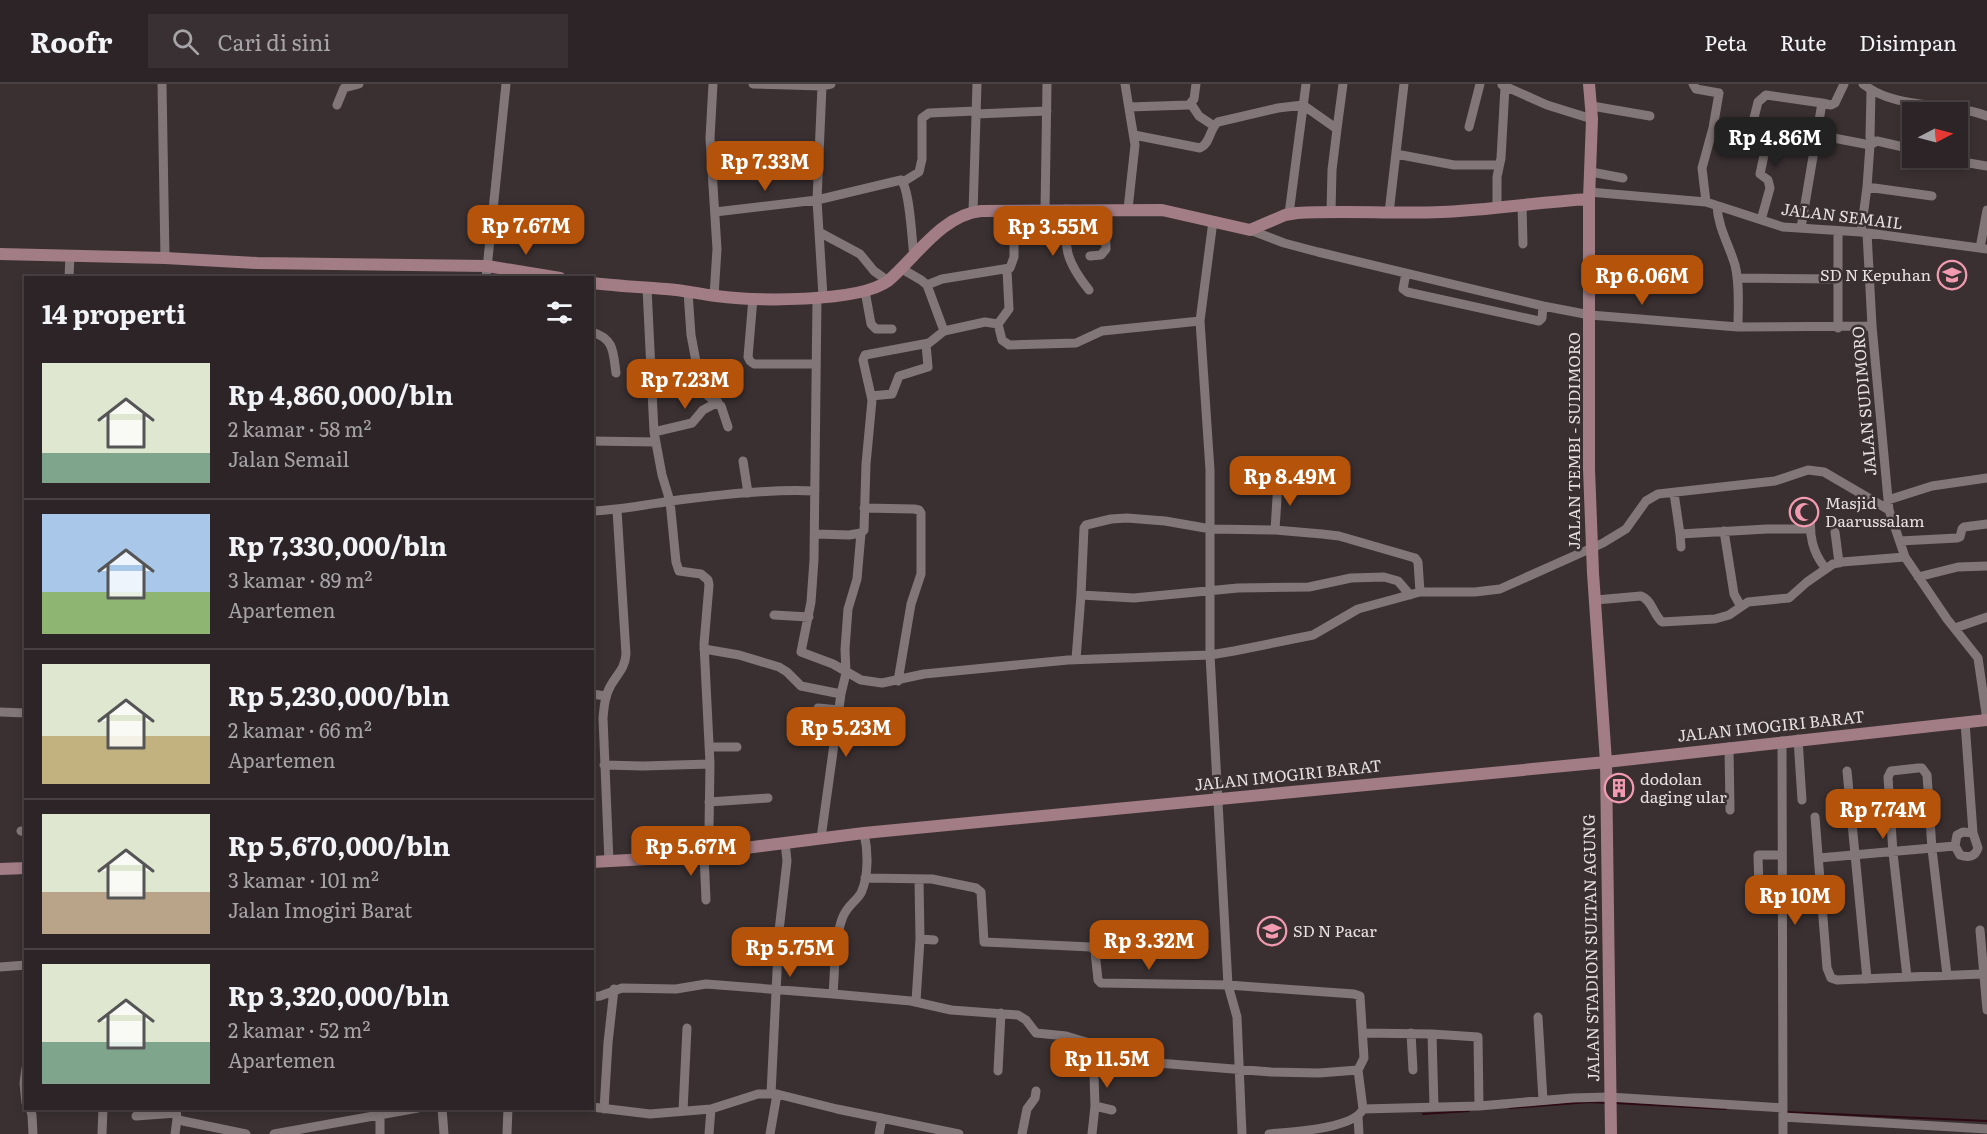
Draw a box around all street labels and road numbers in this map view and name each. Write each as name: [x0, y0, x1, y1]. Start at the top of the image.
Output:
street label: JALAN SEMAIL: [1780, 196, 1904, 234]
street label: JALAN SUDIMORO: [1844, 325, 1882, 477]
street label: JALAN TEMBI - SUDIMORO: [1561, 332, 1585, 550]
street label: JALAN IMOGIRI BARAT: [1676, 703, 1866, 747]
street label: JALAN IMOGIRI BARAT: [1193, 752, 1383, 796]
street label: JALAN STADION SULTAN AGUNG: [1576, 814, 1604, 1082]

